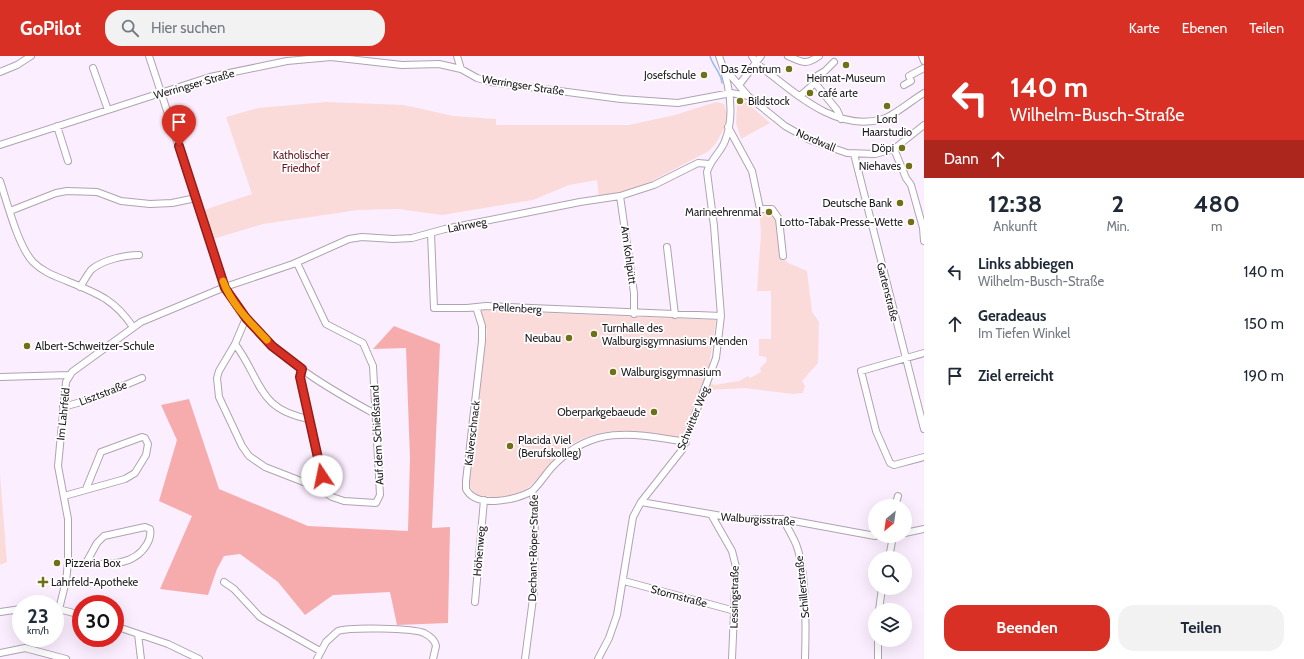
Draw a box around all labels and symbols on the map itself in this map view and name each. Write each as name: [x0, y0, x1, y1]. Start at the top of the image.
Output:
marker: Heimat-Museum: [841, 60, 851, 70]
place label: Das Zentrum: [721, 62, 781, 76]
marker: Das Zentrum: [784, 64, 794, 74]
street label: Werringser Straße: [152, 66, 236, 102]
place label: Josefschule: [643, 68, 696, 82]
marker: Josefschule: [699, 70, 709, 80]
place label: Heimat-Museum: [807, 71, 886, 85]
street label: Werringser Straße: [481, 72, 566, 98]
place label: café arte: [818, 86, 858, 100]
marker: café arte: [805, 88, 815, 98]
place label: Bildstock: [748, 94, 790, 108]
marker: Bildstock: [735, 96, 745, 106]
marker: Lord Haarstudio: [882, 101, 892, 111]
pin: [162, 105, 196, 146]
place label: Lord Haarstudio: [862, 112, 912, 139]
street label: Nordwall: [794, 125, 838, 155]
place label: Döpi: [872, 141, 894, 155]
marker: Döpi: [897, 143, 907, 153]
park label: Katholischer Friedhof: [273, 148, 330, 175]
place label: Niehaves: [859, 159, 901, 173]
marker: Niehaves: [904, 161, 914, 171]
place label: Deutsche Bank: [822, 196, 892, 210]
marker: Deutsche Bank: [895, 198, 905, 208]
place label: Marineehrenmal: [685, 205, 761, 219]
marker: Marineehrenmal: [764, 207, 774, 217]
street label: Lahrweg: [446, 214, 488, 236]
place label: Lotto-Tabak-Presse-Wette: [780, 215, 903, 229]
marker: Lotto-Tabak-Presse-Wette: [906, 217, 916, 227]
street label: Am Kohlpütt: [618, 225, 640, 285]
street label: Gartenstraße: [874, 261, 902, 323]
street label: Pellenberg: [492, 300, 543, 316]
place label: Turnhalle des Walburgisgymnasiums Menden: [602, 321, 748, 348]
marker: Turnhalle des Walburgisgymnasiums Menden: [589, 329, 599, 339]
place label: Neubau: [525, 331, 561, 345]
marker: Neubau: [564, 333, 574, 343]
place label: Albert-Schweitzer-Schule: [35, 339, 155, 353]
marker: Albert-Schweitzer-Schule: [22, 341, 32, 351]
place label: Walburgisgymnasium: [621, 365, 721, 379]
marker: Walburgisgymnasium: [608, 367, 618, 377]
street label: Lisztstraße: [77, 377, 129, 409]
street label: Schwitter Weg: [674, 384, 712, 452]
street label: Auf dem Schießstand: [367, 385, 387, 485]
street label: Im Lahrfeld: [53, 387, 73, 441]
street label: Kalverschnack: [461, 400, 483, 466]
place label: Oberparkgebaeude: [557, 405, 646, 419]
marker: Oberparkgebaeude: [649, 407, 659, 417]
place label: Placida Viel (Berufskolleg): [518, 433, 581, 460]
marker: Placida Viel (Berufskolleg): [505, 441, 515, 451]
position arrow: [301, 455, 343, 497]
street label: Dechant-Röper-Straße: [525, 494, 541, 602]
north arrow: [868, 499, 912, 543]
street label: Walburgisstraße: [720, 509, 796, 529]
street label: Höhenweg: [470, 525, 488, 577]
street label: Schillerstraße: [792, 555, 812, 619]
place label: Pizzeria Box: [65, 556, 121, 570]
marker: Pizzeria Box: [52, 558, 62, 568]
street label: Lessingstraße: [726, 565, 742, 629]
place label: Lahrfeld-Apotheke: [51, 575, 139, 589]
marker: Lahrfeld-Apotheke: [38, 577, 48, 587]
street label: Stormstraße: [649, 582, 709, 610]
speed limit sign: 30: [72, 595, 124, 647]

